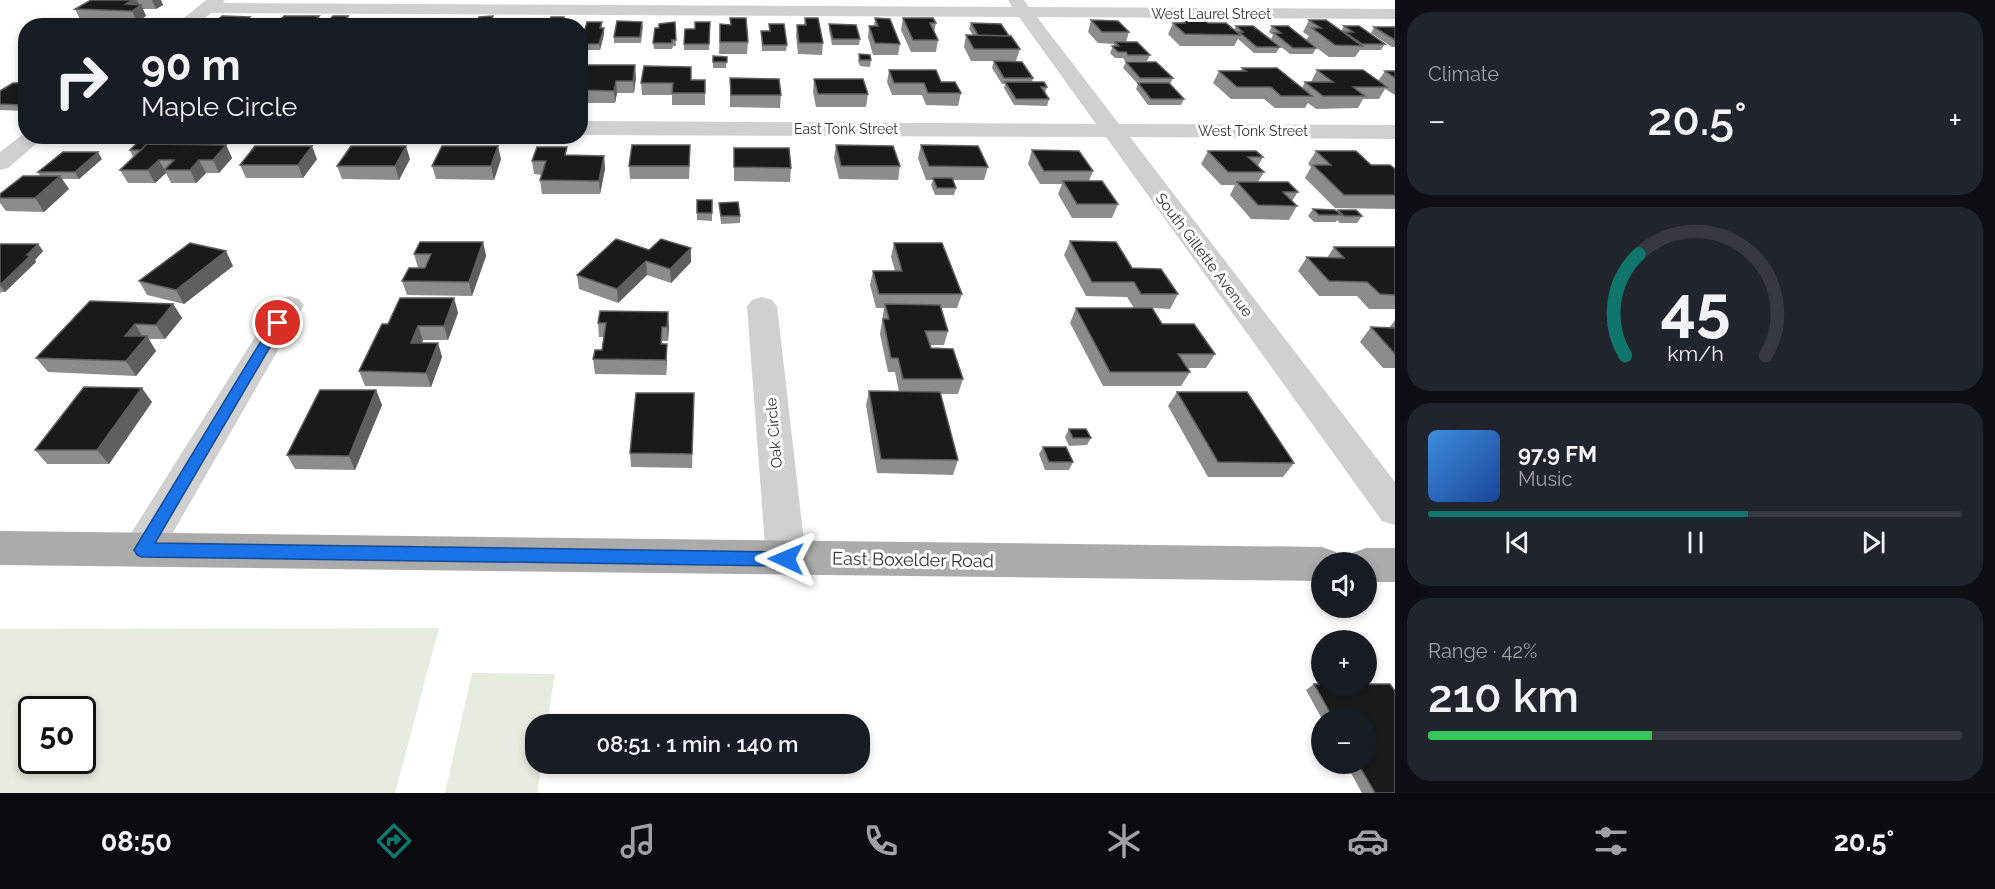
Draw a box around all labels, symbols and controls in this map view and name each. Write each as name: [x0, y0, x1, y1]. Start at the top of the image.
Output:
street label: West Laurel Street: [1151, 6, 1271, 22]
text: 90 m: [141, 41, 241, 90]
icon: right: [42, 42, 120, 120]
text: Climate: [1428, 62, 1499, 86]
text: Maple Circle: [141, 91, 297, 122]
text: 20.5°: [1647, 93, 1747, 146]
text: −: [1428, 101, 1446, 140]
text: +: [1948, 101, 1962, 140]
street label: East Tonk Street: [794, 121, 898, 137]
street label: West Tonk Street: [1198, 123, 1308, 139]
street label: South Gillette Avenue: [1152, 190, 1256, 321]
text: 45: [1660, 271, 1730, 345]
pin: [252, 297, 303, 348]
icon: arrive: [261, 306, 294, 339]
text: km/h: [1667, 341, 1723, 366]
street label: Oak Circle: [762, 397, 786, 469]
text: 97.9 FM: [1518, 441, 1597, 467]
text: Music: [1518, 467, 1572, 491]
icon: previous: [1501, 526, 1534, 559]
icon: pause: [1679, 526, 1712, 559]
icon: next: [1857, 526, 1890, 559]
position arrow: [754, 527, 818, 591]
street label: East Boxelder Road: [832, 548, 994, 571]
map controls: [1311, 552, 1377, 774]
button: sound: [1311, 552, 1377, 618]
button: +: [1311, 630, 1377, 696]
text: Range · 42%: [1428, 639, 1537, 663]
text: 210 km: [1428, 670, 1579, 723]
speed limit sign: 50: [18, 696, 96, 774]
button: −: [1311, 708, 1377, 774]
text: 08:51 · 1 min · 140 m: [597, 731, 798, 757]
icon: directions: [373, 820, 415, 862]
icon: music: [617, 820, 659, 862]
icon: phone: [860, 820, 902, 862]
icon: climate: [1103, 820, 1145, 862]
icon: car: [1347, 820, 1389, 862]
icon: filters: [1590, 820, 1632, 862]
text: 08:50: [101, 826, 172, 857]
text: 20.5°: [1834, 826, 1894, 857]

